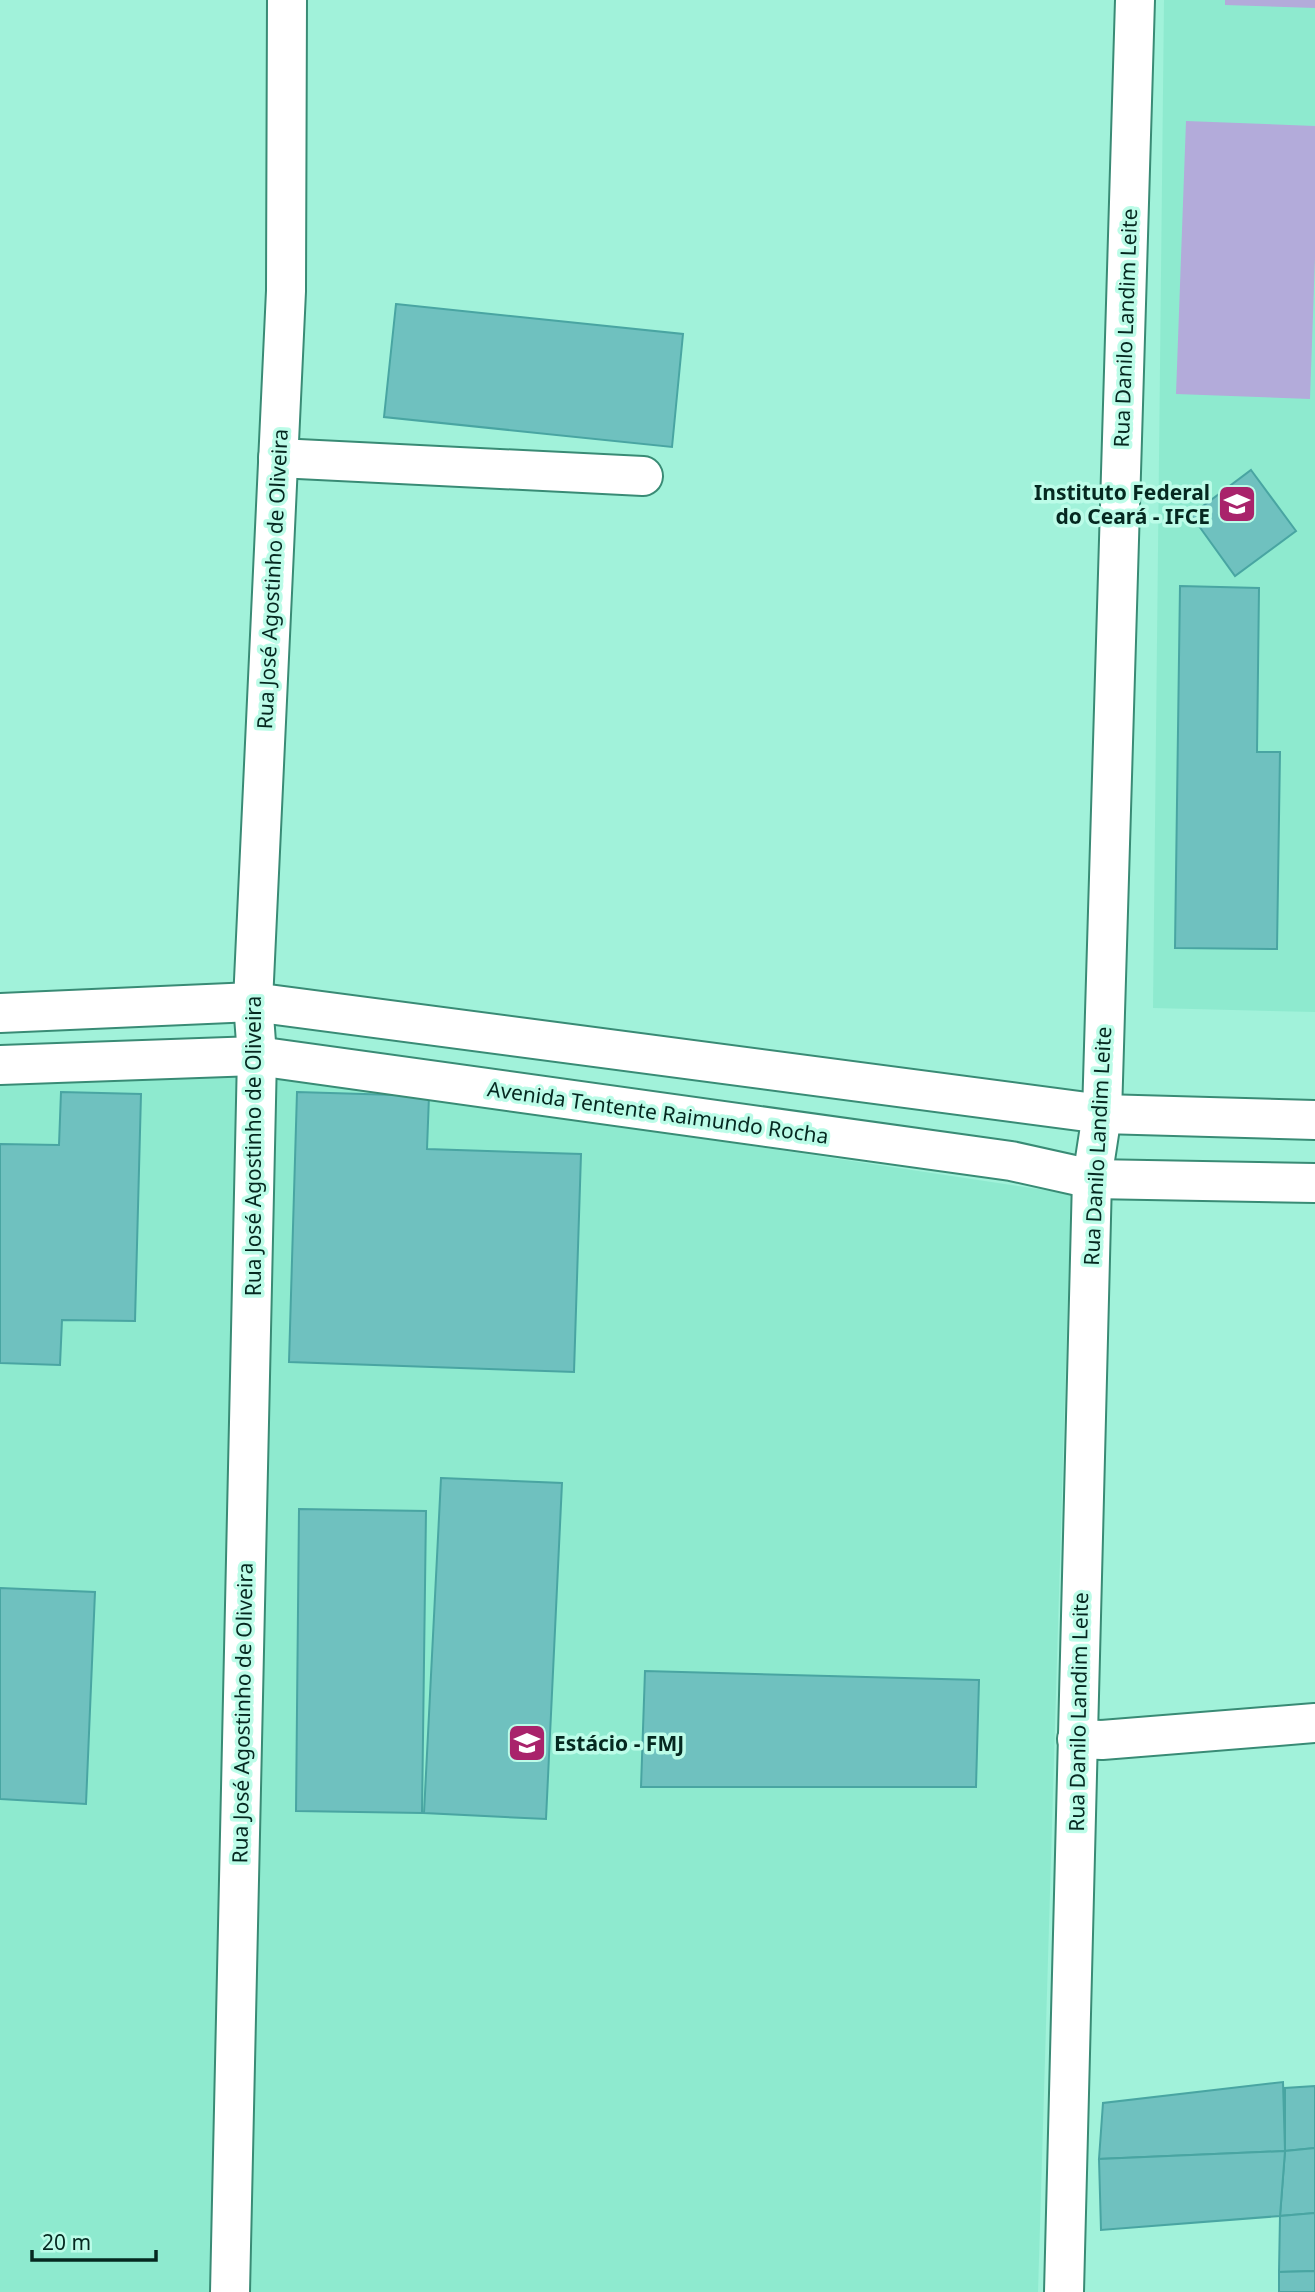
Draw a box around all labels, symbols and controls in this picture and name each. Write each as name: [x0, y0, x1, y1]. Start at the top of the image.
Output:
street label: Rua Danilo Landim Leite: [1107, 208, 1143, 448]
street label: Rua José Agostinho de Oliveira: [250, 428, 294, 730]
place label: Instituto Federal do Ceará - IFCE: [1034, 478, 1210, 530]
school or university icon: Instituto Federal do Ceará - IFCE: [1216, 483, 1258, 525]
street label: Rua José Agostinho de Oliveira: [239, 996, 267, 1296]
street label: Rua Danilo Landim Leite: [1077, 1026, 1117, 1266]
street label: Avenida Tentente Raimundo Rocha: [486, 1074, 830, 1150]
street label: Rua José Agostinho de Oliveira: [225, 1562, 259, 1864]
street label: Rua Danilo Landim Leite: [1062, 1592, 1094, 1832]
school or university icon: Estácio - FMJ: [506, 1722, 548, 1764]
place label: Estácio - FMJ: [554, 1729, 684, 1757]
scale bar: [32, 2218, 156, 2262]
text: 20 m: [42, 2228, 91, 2256]

